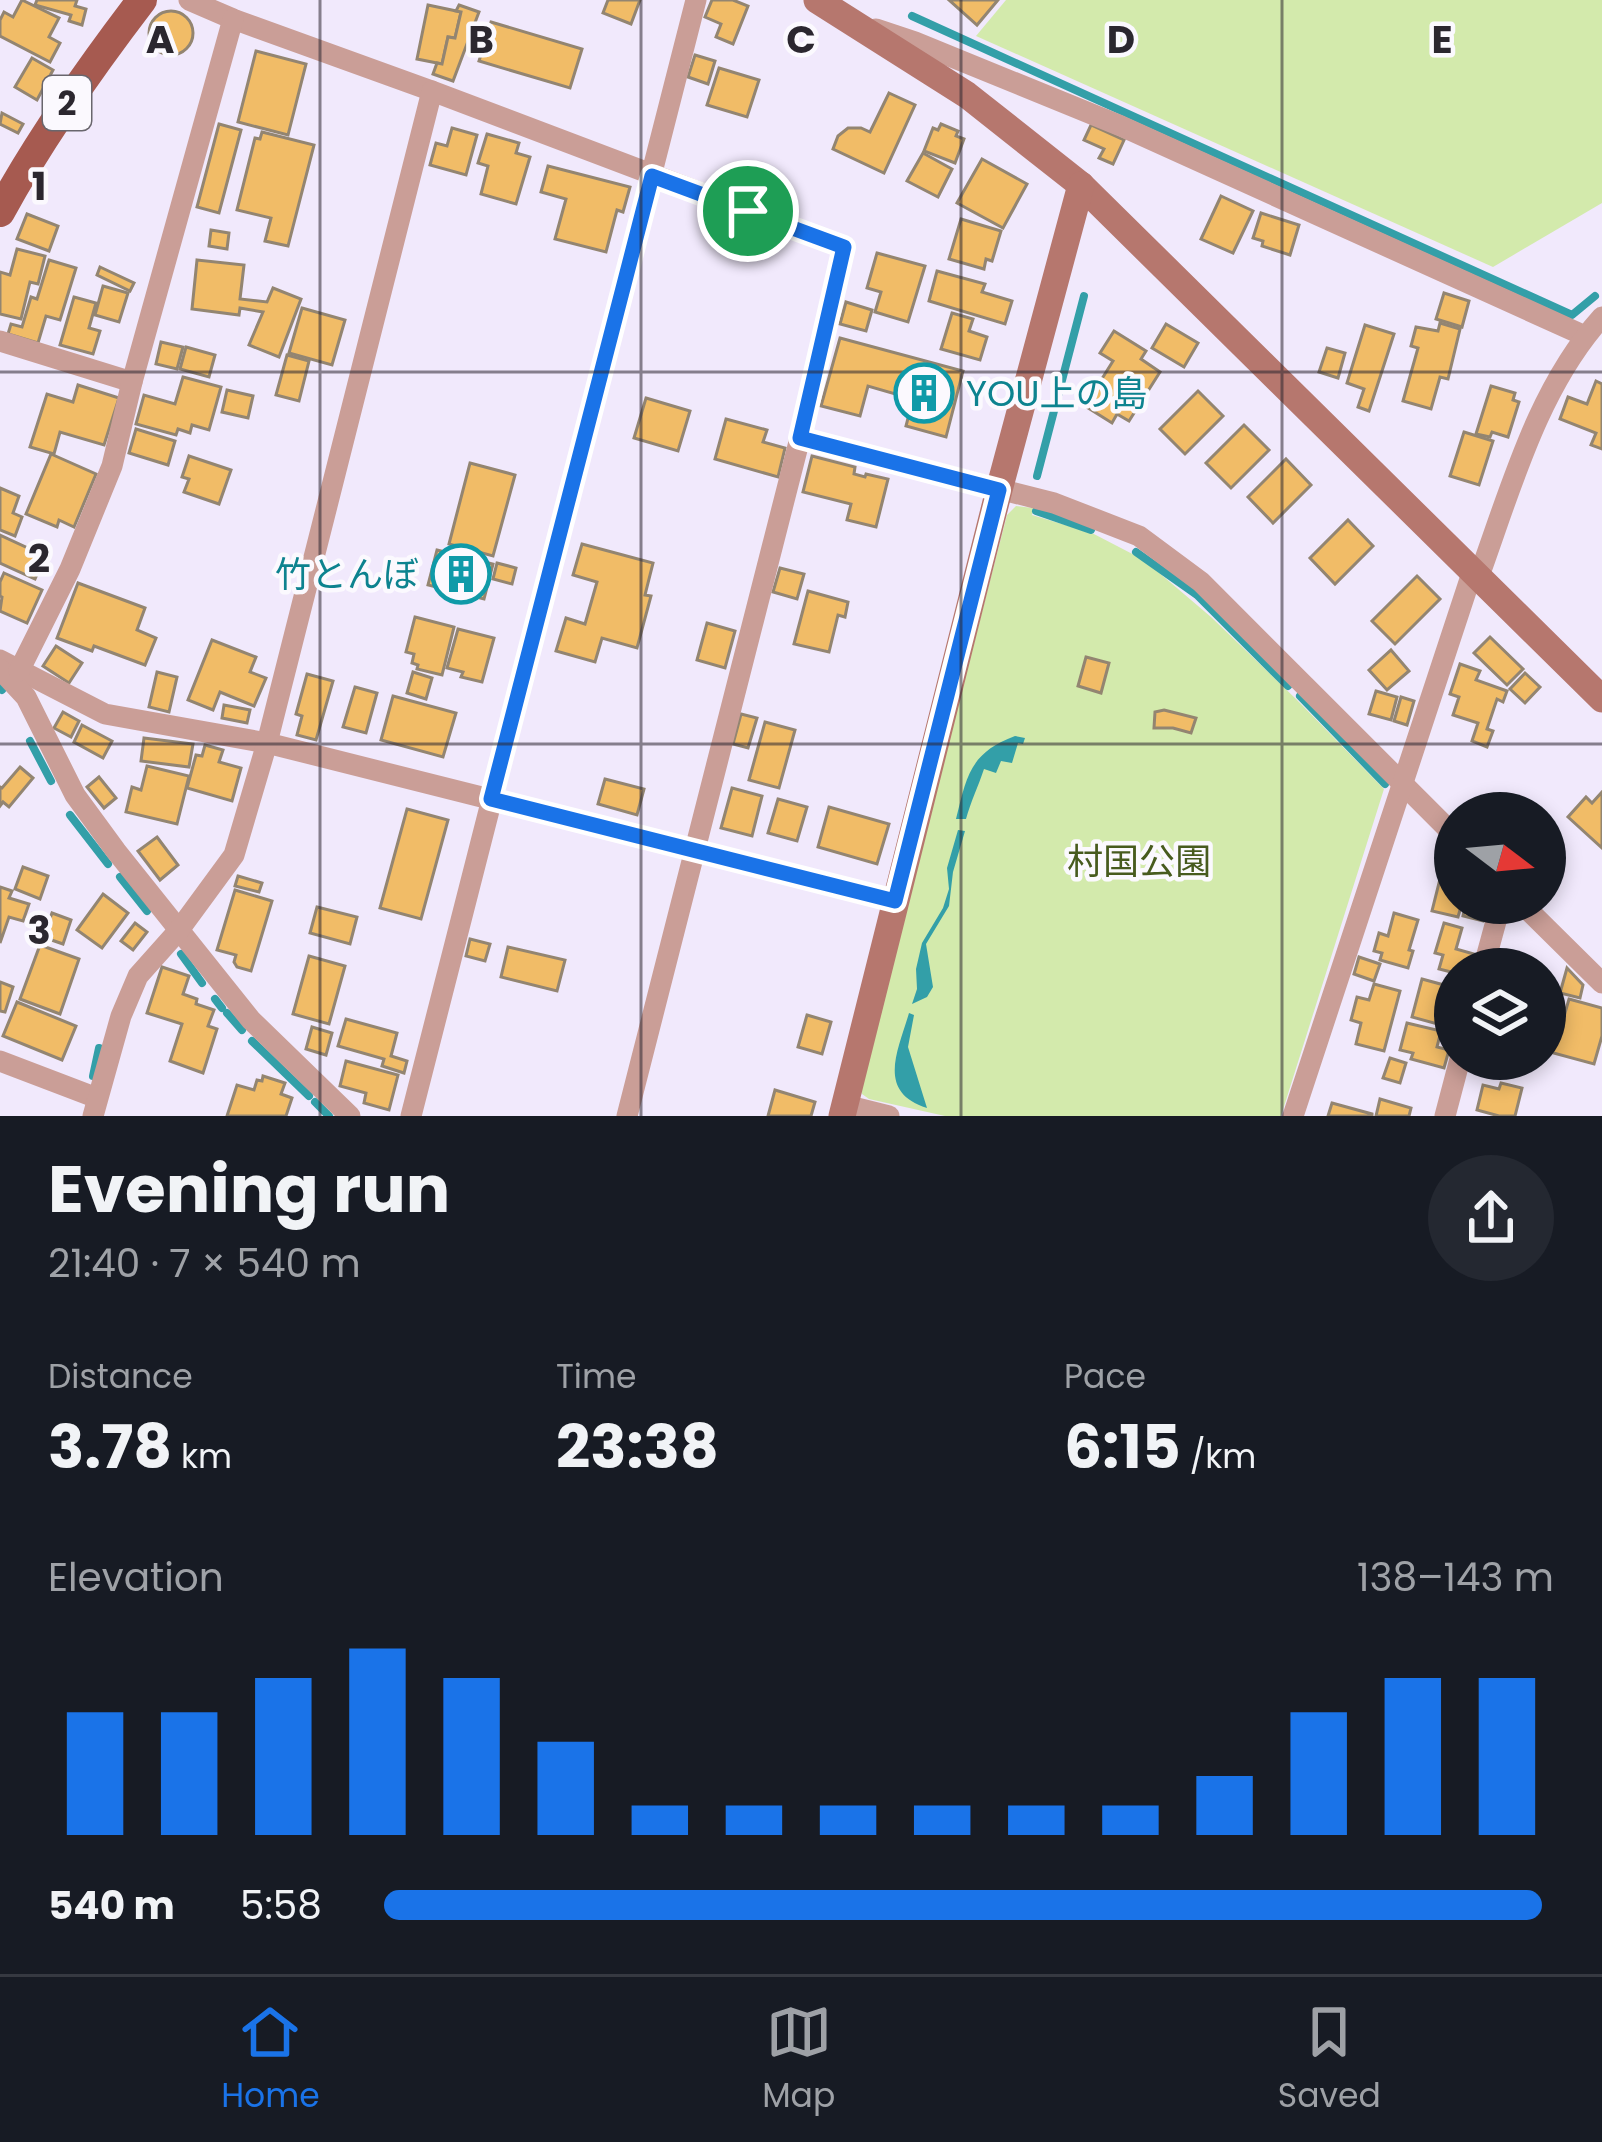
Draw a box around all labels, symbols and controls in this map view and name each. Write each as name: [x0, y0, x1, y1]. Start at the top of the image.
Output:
text: A: [146, 12, 175, 67]
text: B: [468, 12, 494, 67]
text: C: [786, 12, 816, 67]
text: D: [1107, 12, 1135, 67]
text: E: [1431, 12, 1453, 67]
road number: 2: [43, 76, 91, 130]
text: 1: [32, 159, 46, 214]
pin: [697, 160, 799, 262]
icon: arrive: [715, 178, 781, 244]
building icon: YOU上の島: [893, 362, 955, 424]
place label: YOU上の島: [966, 368, 1148, 419]
text: 2: [28, 531, 50, 586]
building icon: 竹とんぼ: [430, 543, 492, 605]
place label: 竹とんぼ: [275, 549, 419, 600]
north arrow: [1434, 792, 1566, 924]
map controls: [1434, 792, 1566, 1080]
park label: 村国公園: [1067, 836, 1211, 887]
text: 3: [27, 903, 51, 958]
button: layers: [1434, 948, 1566, 1080]
text: Evening run: [48, 1143, 450, 1235]
button: share: [1428, 1155, 1554, 1281]
text: 21:40 · 7 × 540 m: [48, 1236, 361, 1291]
text: Distance: [48, 1353, 193, 1400]
text: Time: [556, 1353, 636, 1400]
text: Pace: [1064, 1353, 1146, 1400]
text: 3.78: [48, 1405, 172, 1489]
text: 23:38: [556, 1405, 719, 1489]
text: 6:15: [1064, 1405, 1181, 1489]
text: km: [172, 1433, 232, 1480]
text: /km: [1181, 1433, 1256, 1480]
text: Elevation: [48, 1550, 224, 1605]
text: 138–143 m: [1357, 1550, 1554, 1605]
text: 540 m: [48, 1878, 175, 1933]
text: 5:58: [240, 1878, 322, 1933]
tab: Home: [221, 1999, 320, 2121]
tab: Map: [762, 1999, 835, 2121]
tab: Saved: [1278, 1999, 1381, 2121]

